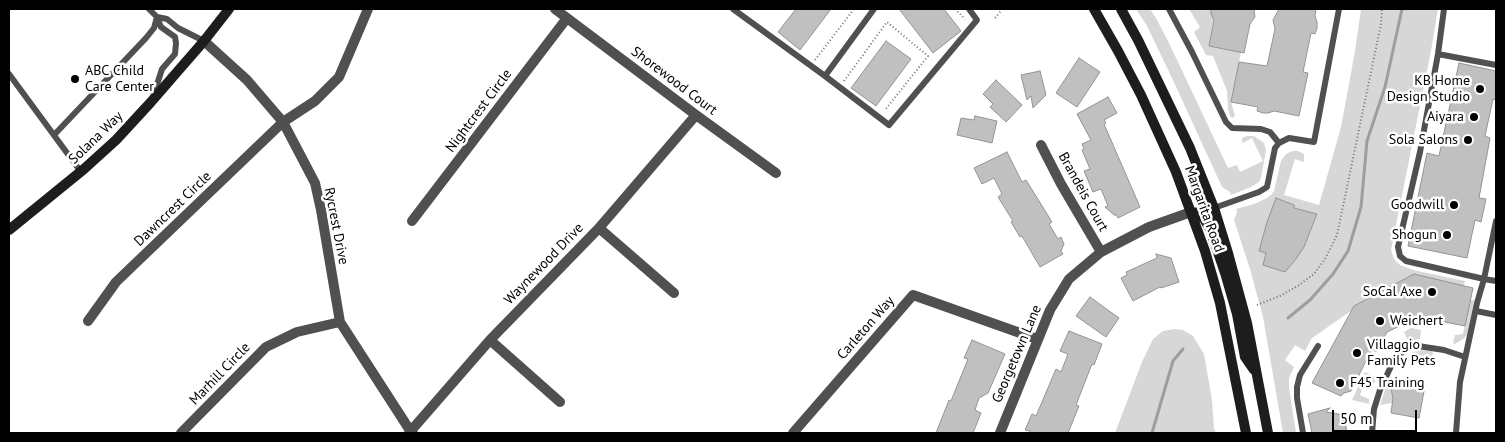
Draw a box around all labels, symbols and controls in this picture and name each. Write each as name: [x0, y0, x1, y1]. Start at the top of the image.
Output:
street label: Shorewood Court: [628, 43, 720, 119]
place label: ABC Child Care Center: [85, 63, 154, 95]
street label: Nightcrest Circle: [442, 66, 516, 156]
marker: ABC Child Care Center: [69, 73, 81, 85]
place label: KB Home Design Studio: [1387, 73, 1470, 105]
marker: KB Home Design Studio: [1474, 83, 1486, 95]
street label: Solana Way: [65, 108, 127, 168]
place label: Aiyara: [1427, 109, 1464, 125]
marker: Aiyara: [1468, 111, 1480, 123]
place label: Sola Salons: [1389, 132, 1458, 148]
marker: Sola Salons: [1462, 134, 1474, 146]
street label: Brandeis Court: [1054, 149, 1112, 235]
street label: Margarita Road: [1181, 163, 1227, 255]
street label: Dawncrest Circle: [131, 168, 215, 250]
street label: Rycrest Drive: [320, 186, 352, 266]
place label: Goodwill: [1391, 197, 1444, 213]
marker: Goodwill: [1448, 199, 1460, 211]
street label: Waynewood Drive: [501, 220, 587, 308]
place label: Shogun: [1392, 227, 1437, 243]
marker: Shogun: [1441, 229, 1453, 241]
place label: SoCal Axe: [1363, 284, 1422, 300]
marker: SoCal Axe: [1426, 286, 1438, 298]
street label: Carleton Way: [834, 293, 898, 363]
street label: Georgetown Lane: [989, 303, 1045, 405]
place label: Weichert: [1390, 313, 1443, 329]
marker: Weichert: [1374, 315, 1386, 327]
place label: Villaggio Family Pets: [1367, 337, 1436, 370]
street label: Marhill Circle: [186, 339, 254, 409]
marker: Villaggio Family Pets: [1351, 347, 1363, 359]
place label: F45 Training: [1350, 375, 1425, 391]
marker: F45 Training: [1334, 377, 1346, 389]
scale bar: [1335, 400, 1420, 432]
text: 50 m: [1340, 409, 1373, 428]

